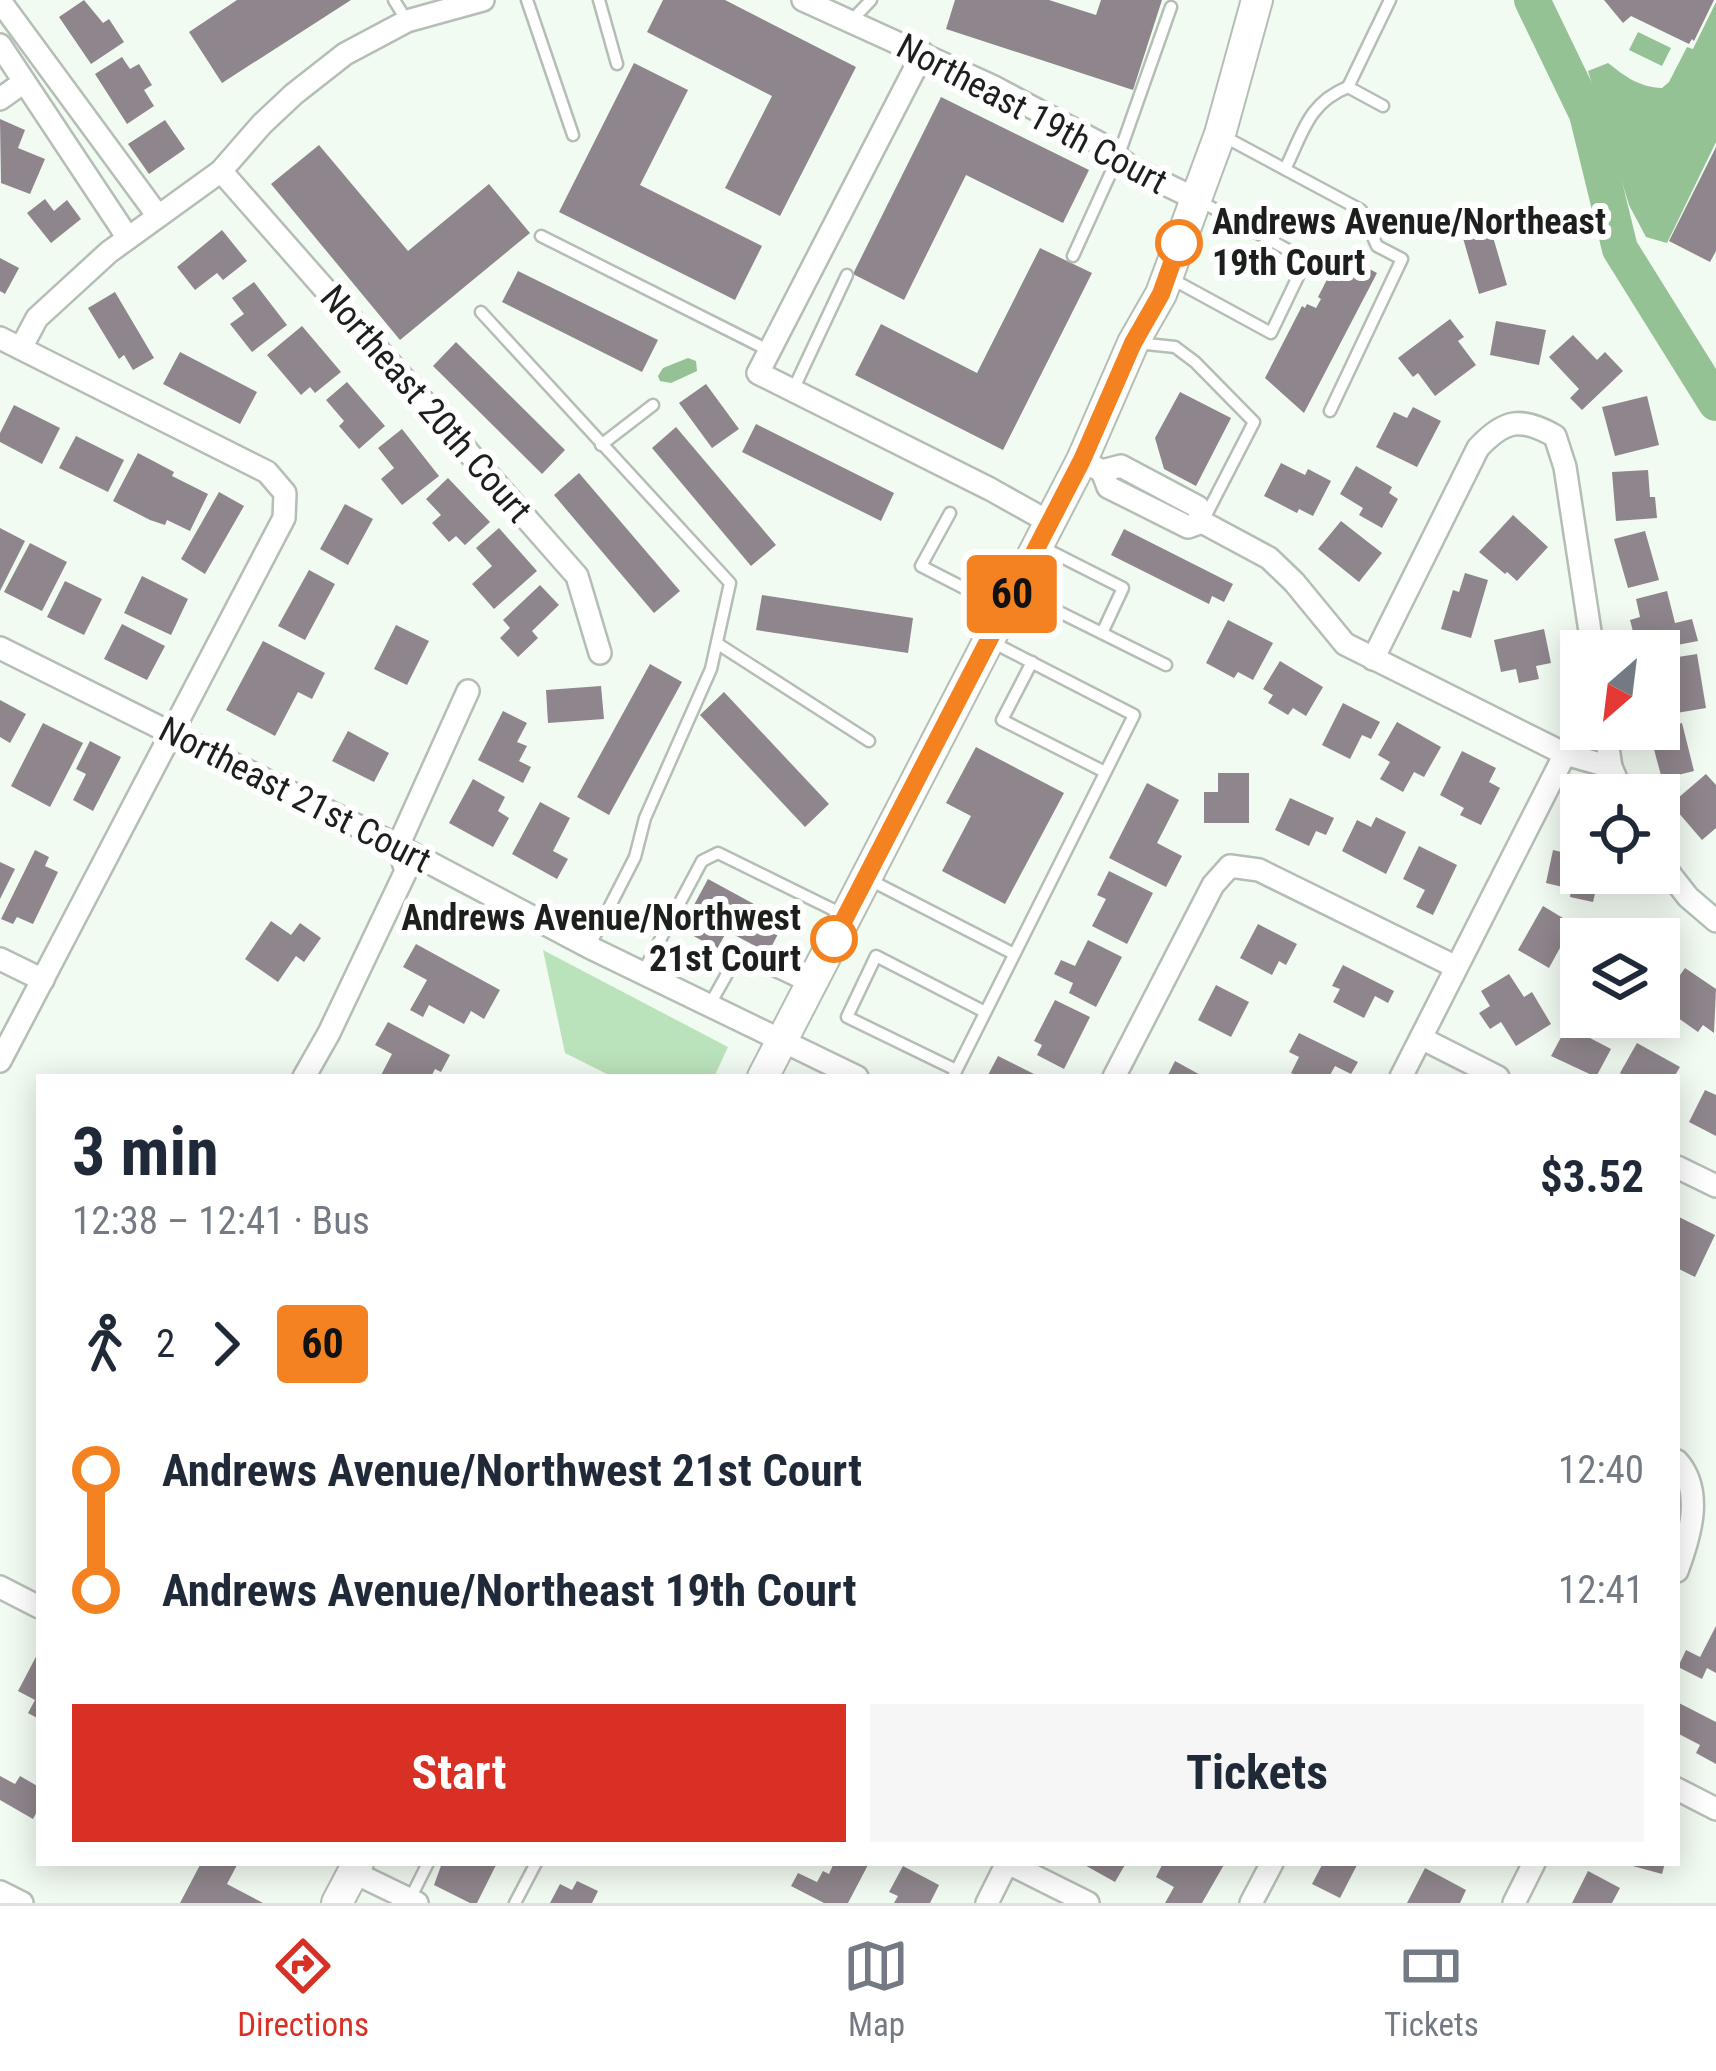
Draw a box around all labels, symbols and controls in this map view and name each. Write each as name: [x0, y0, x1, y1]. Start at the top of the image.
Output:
street label: Northeast 19th Court: [890, 25, 1174, 203]
place label: Andrews Avenue/Northeast 19th Court: [1212, 201, 1606, 284]
marker: Andrews Avenue/Northeast 19th Court: [1157, 221, 1201, 265]
street label: Northeast 20th Court: [312, 277, 540, 531]
line badge: 60: [958, 555, 1066, 633]
text: 60: [991, 569, 1033, 618]
north arrow: [1560, 630, 1680, 750]
map controls: [1560, 630, 1680, 1038]
street label: Northeast 21st Court: [152, 708, 438, 882]
button: locate: [1560, 774, 1680, 894]
place label: Andrews Avenue/Northwest 21st Court: [401, 897, 801, 980]
marker: Andrews Avenue/Northwest 21st Court: [812, 917, 856, 961]
button: layers: [1560, 918, 1680, 1038]
text: 3 min: [72, 1114, 219, 1191]
text: $3.52: [1540, 1150, 1644, 1203]
text: 12:38 – 12:41 · Bus: [72, 1198, 370, 1244]
icon: walk: [72, 1311, 138, 1377]
icon: forward: [193, 1311, 259, 1377]
text: 60: [301, 1319, 344, 1368]
text: 2: [156, 1321, 175, 1367]
text: Andrews Avenue/Northwest 21st Court: [162, 1444, 862, 1497]
text: 12:40: [1558, 1447, 1644, 1493]
text: Andrews Avenue/Northeast 19th Court: [162, 1564, 857, 1617]
text: 12:41: [1558, 1567, 1644, 1613]
button: Start: [72, 1704, 846, 1842]
button: Tickets: [870, 1704, 1644, 1842]
tab: Directions: [237, 1933, 369, 2044]
tab: Map: [843, 1933, 909, 2044]
tab: Tickets: [1384, 1933, 1479, 2044]

